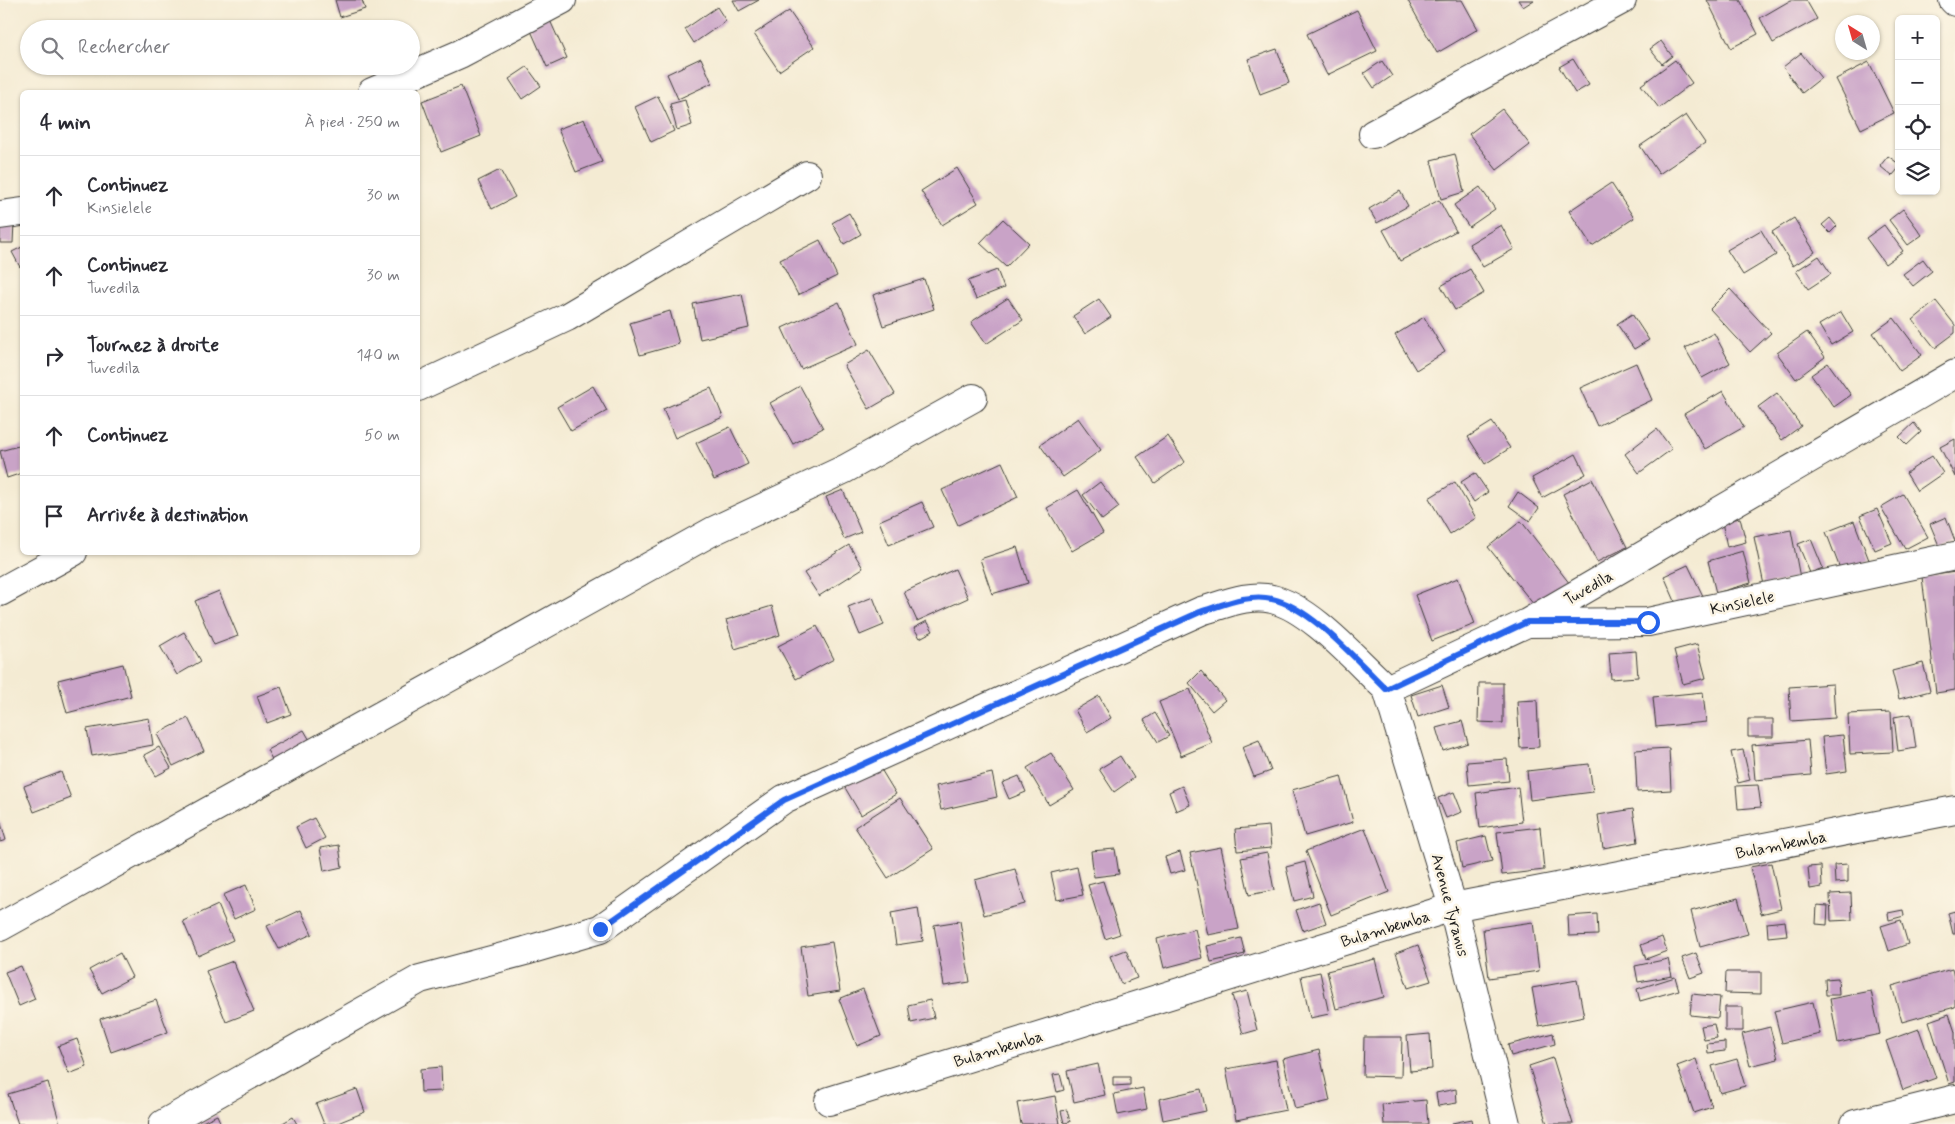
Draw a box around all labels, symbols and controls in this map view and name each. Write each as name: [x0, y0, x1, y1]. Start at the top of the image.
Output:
north arrow: [1835, 15, 1880, 60]
map controls: [1895, 15, 1940, 195]
button: +: [1895, 15, 1940, 60]
search box: [20, 20, 420, 75]
icon: search: [38, 34, 66, 62]
text: Rechercher: [78, 35, 170, 60]
button: −: [1895, 60, 1940, 105]
button: locate: [1895, 105, 1940, 150]
text: 4 min: [40, 109, 91, 137]
text: À pied · 250 m: [305, 112, 400, 133]
button: layers: [1895, 150, 1940, 195]
text: Continuez: [87, 173, 168, 198]
icon: ahead: [40, 182, 68, 210]
text: 30 m: [367, 185, 400, 206]
text: Kinsielele: [87, 198, 152, 219]
text: Continuez: [87, 253, 168, 278]
icon: ahead: [40, 262, 68, 290]
text: 30 m: [367, 265, 400, 286]
text: Tuvedila: [87, 278, 140, 299]
text: Tournez à droite: [87, 333, 219, 358]
icon: right: [40, 342, 68, 370]
text: 140 m: [356, 345, 400, 366]
text: Tuvedila: [87, 358, 140, 379]
icon: ahead: [40, 422, 68, 450]
text: Continuez: [87, 423, 168, 448]
text: 50 m: [364, 425, 400, 446]
icon: arrive: [40, 502, 68, 530]
text: Arrivée à destination: [87, 503, 248, 528]
street label: Tuvedila: [1560, 566, 1617, 611]
street label: Kinsielele: [1708, 586, 1776, 620]
route start: [1637, 611, 1660, 634]
street label: Bulambemba: [1734, 826, 1829, 865]
street label: Avenue Tyranus: [1426, 852, 1473, 959]
street label: Bulambemba: [1338, 906, 1433, 953]
route end: [589, 918, 612, 941]
street label: Bulambemba: [951, 1026, 1046, 1073]

